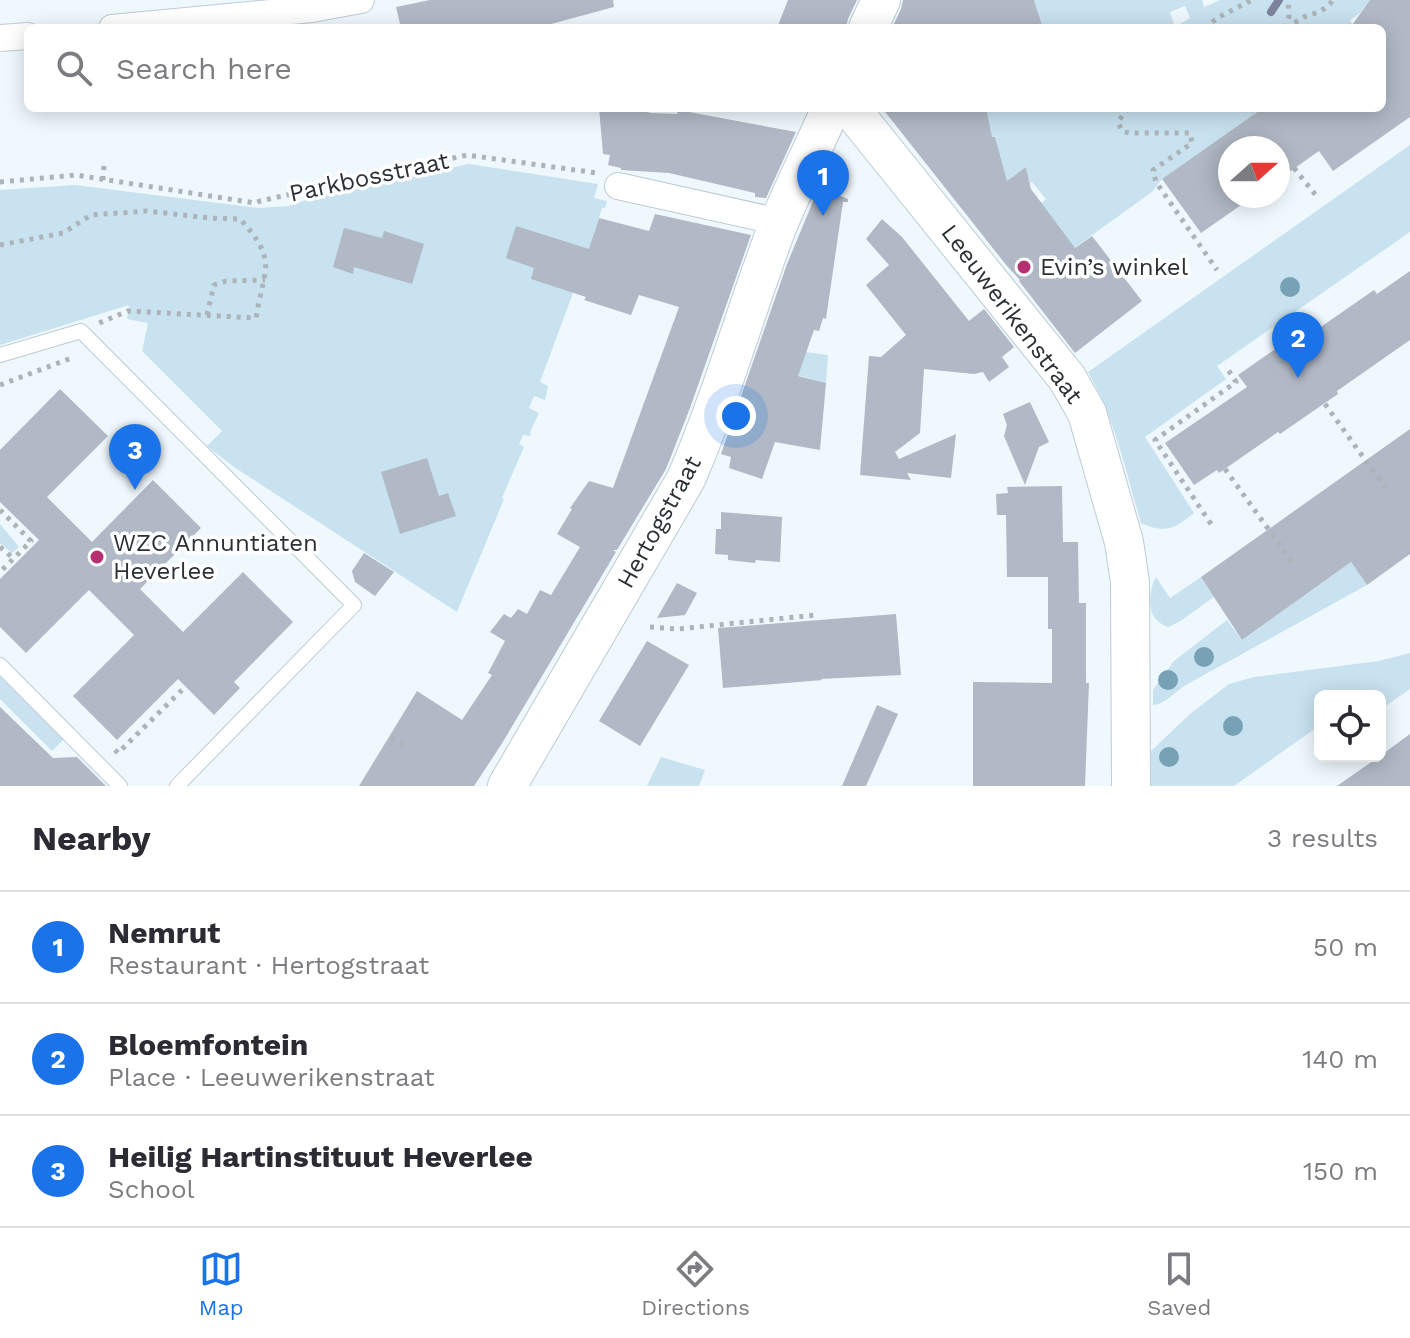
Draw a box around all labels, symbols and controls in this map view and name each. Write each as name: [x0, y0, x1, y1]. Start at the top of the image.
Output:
search box: [24, 24, 1386, 112]
icon: search: [52, 46, 96, 90]
text: Search here: [116, 51, 292, 86]
north arrow: [1218, 136, 1290, 208]
street label: Parkbosstraat: [287, 146, 451, 208]
pin: 1: [797, 150, 849, 216]
street label: Leeuwerikenstraat: [936, 219, 1088, 409]
place label: Evin’s winkel: [1040, 253, 1189, 281]
marker: Evin’s winkel: [1015, 258, 1033, 276]
pin: 2: [1272, 312, 1324, 378]
your location: [716, 396, 756, 436]
pin: 3: [109, 424, 161, 490]
street label: Hertogstraat: [611, 451, 707, 593]
place label: WZC Annuntiaten Heverlee: [113, 529, 318, 585]
marker: WZC Annuntiaten Heverlee: [88, 548, 106, 566]
map controls: [1314, 690, 1386, 762]
button: locate: [1314, 690, 1386, 762]
text: Nearby: [32, 818, 151, 858]
text: 3 results: [1267, 823, 1378, 853]
text: Nemrut: [108, 915, 220, 950]
text: 1: [52, 932, 64, 962]
text: 50 m: [1313, 932, 1378, 962]
text: Restaurant · Hertogstraat: [108, 950, 429, 980]
text: Bloemfontein: [108, 1027, 308, 1062]
text: 2: [50, 1044, 66, 1074]
text: 140 m: [1302, 1044, 1378, 1074]
text: Place · Leeuwerikenstraat: [108, 1062, 435, 1092]
text: Heilig Hartinstituut Heverlee: [108, 1139, 533, 1174]
text: 3: [50, 1156, 66, 1186]
text: 150 m: [1303, 1156, 1378, 1186]
text: School: [108, 1174, 194, 1204]
tab: Map: [199, 1247, 244, 1320]
tab: Directions: [641, 1247, 750, 1320]
tab: Saved: [1147, 1247, 1211, 1320]

